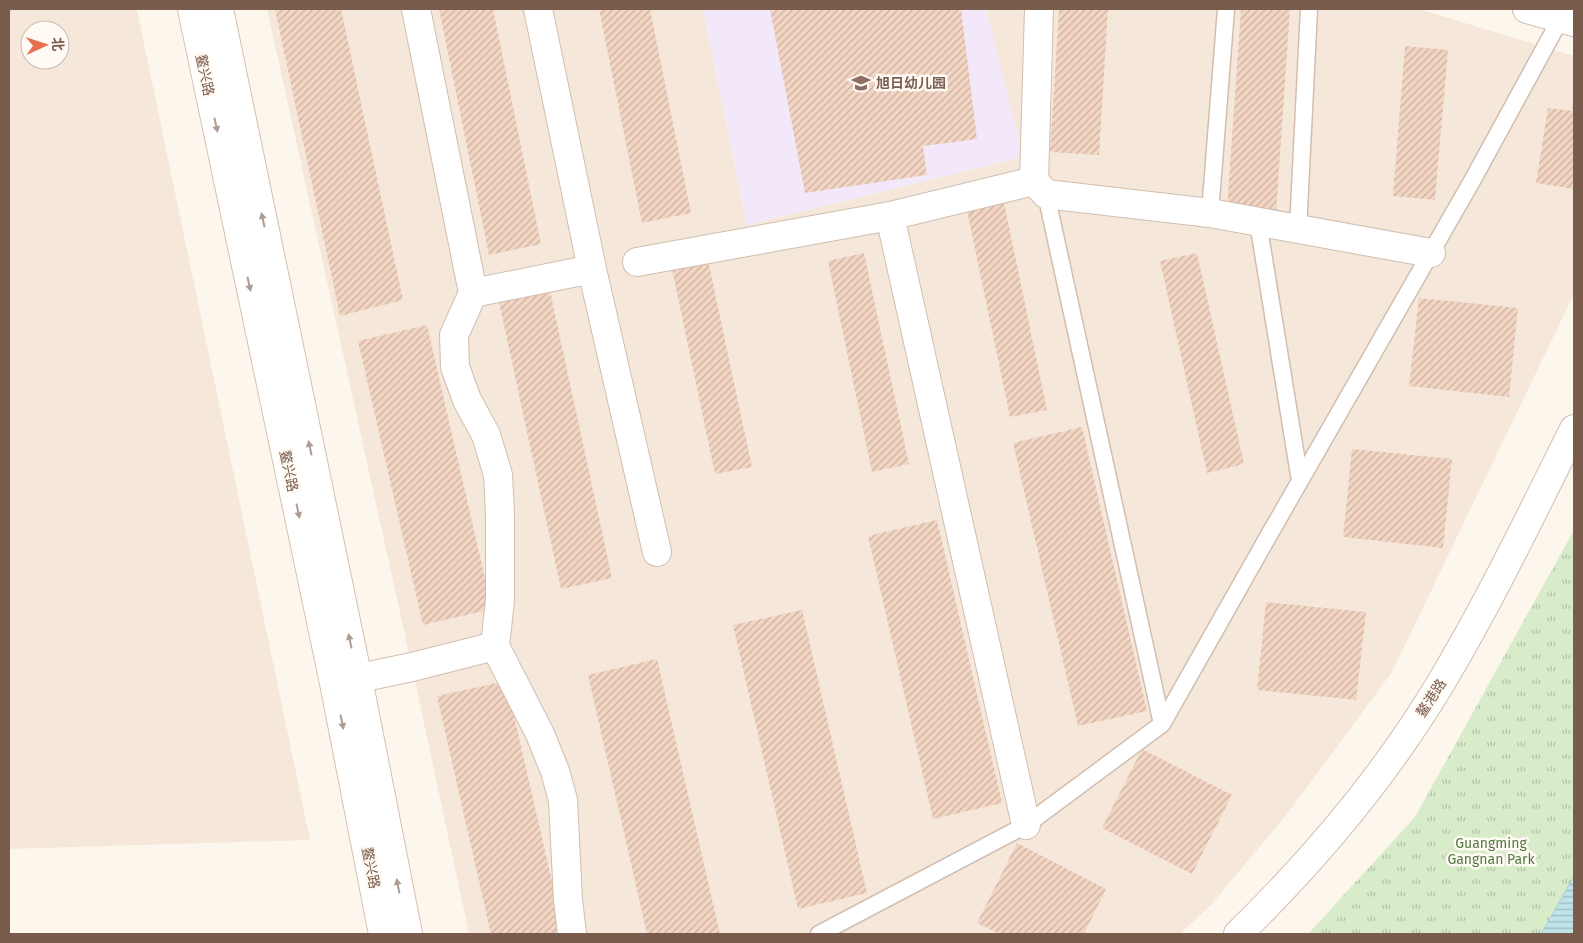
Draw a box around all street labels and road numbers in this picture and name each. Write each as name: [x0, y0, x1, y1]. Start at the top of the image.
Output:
street label: 鳌兴路: [192, 53, 217, 97]
street label: 鳌兴路: [276, 449, 301, 493]
street label: 鳌港路: [1413, 676, 1450, 721]
street label: 鳌兴路: [358, 846, 383, 890]

